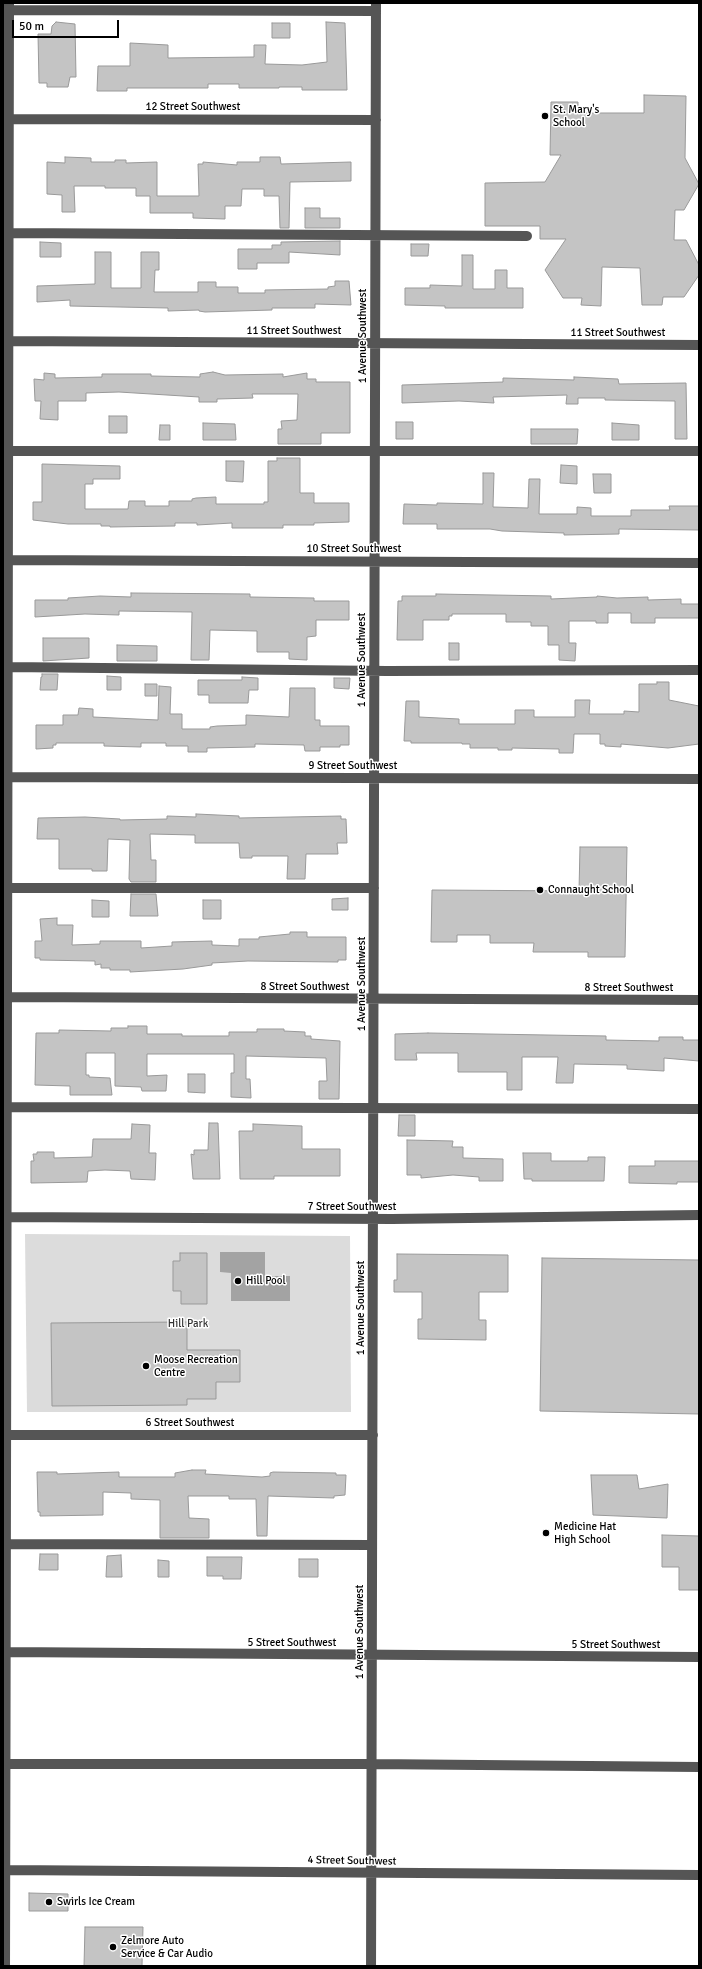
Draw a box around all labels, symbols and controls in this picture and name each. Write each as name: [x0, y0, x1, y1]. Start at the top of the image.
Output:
scale bar: [14, 12, 121, 38]
text: 50 m: [19, 19, 44, 34]
street label: 12 Street Southwest: [146, 100, 240, 114]
place label: St. Mary's School: [553, 103, 599, 129]
marker: St. Mary's School: [540, 111, 550, 121]
street label: 1 Avenue Southwest: [356, 289, 370, 383]
street label: 11 Street Southwest: [247, 324, 341, 338]
street label: 11 Street Southwest: [571, 326, 665, 340]
street label: 10 Street Southwest: [307, 542, 401, 556]
street label: 1 Avenue Southwest: [355, 613, 369, 707]
street label: 9 Street Southwest: [309, 759, 397, 773]
place label: Connaught School: [548, 883, 634, 897]
marker: Connaught School: [535, 885, 545, 895]
street label: 1 Avenue Southwest: [355, 937, 369, 1031]
street label: 8 Street Southwest: [261, 980, 349, 994]
street label: 8 Street Southwest: [585, 981, 673, 995]
street label: 7 Street Southwest: [308, 1200, 396, 1214]
street label: 1 Avenue Southwest: [354, 1261, 368, 1355]
place label: Hill Pool: [246, 1274, 286, 1288]
marker: Hill Pool: [233, 1276, 243, 1286]
park label: Hill Park: [168, 1317, 208, 1331]
place label: Moose Recreation Centre: [154, 1353, 238, 1379]
marker: Moose Recreation Centre: [141, 1361, 151, 1371]
street label: 6 Street Southwest: [146, 1416, 234, 1430]
place label: Medicine Hat High School: [554, 1520, 616, 1546]
marker: Medicine Hat High School: [541, 1528, 551, 1538]
street label: 1 Avenue Southwest: [353, 1585, 367, 1679]
street label: 5 Street Southwest: [248, 1636, 336, 1650]
street label: 5 Street Southwest: [572, 1638, 660, 1652]
street label: 4 Street Southwest: [307, 1854, 397, 1868]
place label: Swirls Ice Cream: [57, 1895, 135, 1909]
marker: Swirls Ice Cream: [44, 1897, 54, 1907]
place label: Zelmore Auto Service & Car Audio: [121, 1934, 213, 1960]
marker: Zelmore Auto Service & Car Audio: [108, 1942, 118, 1952]

